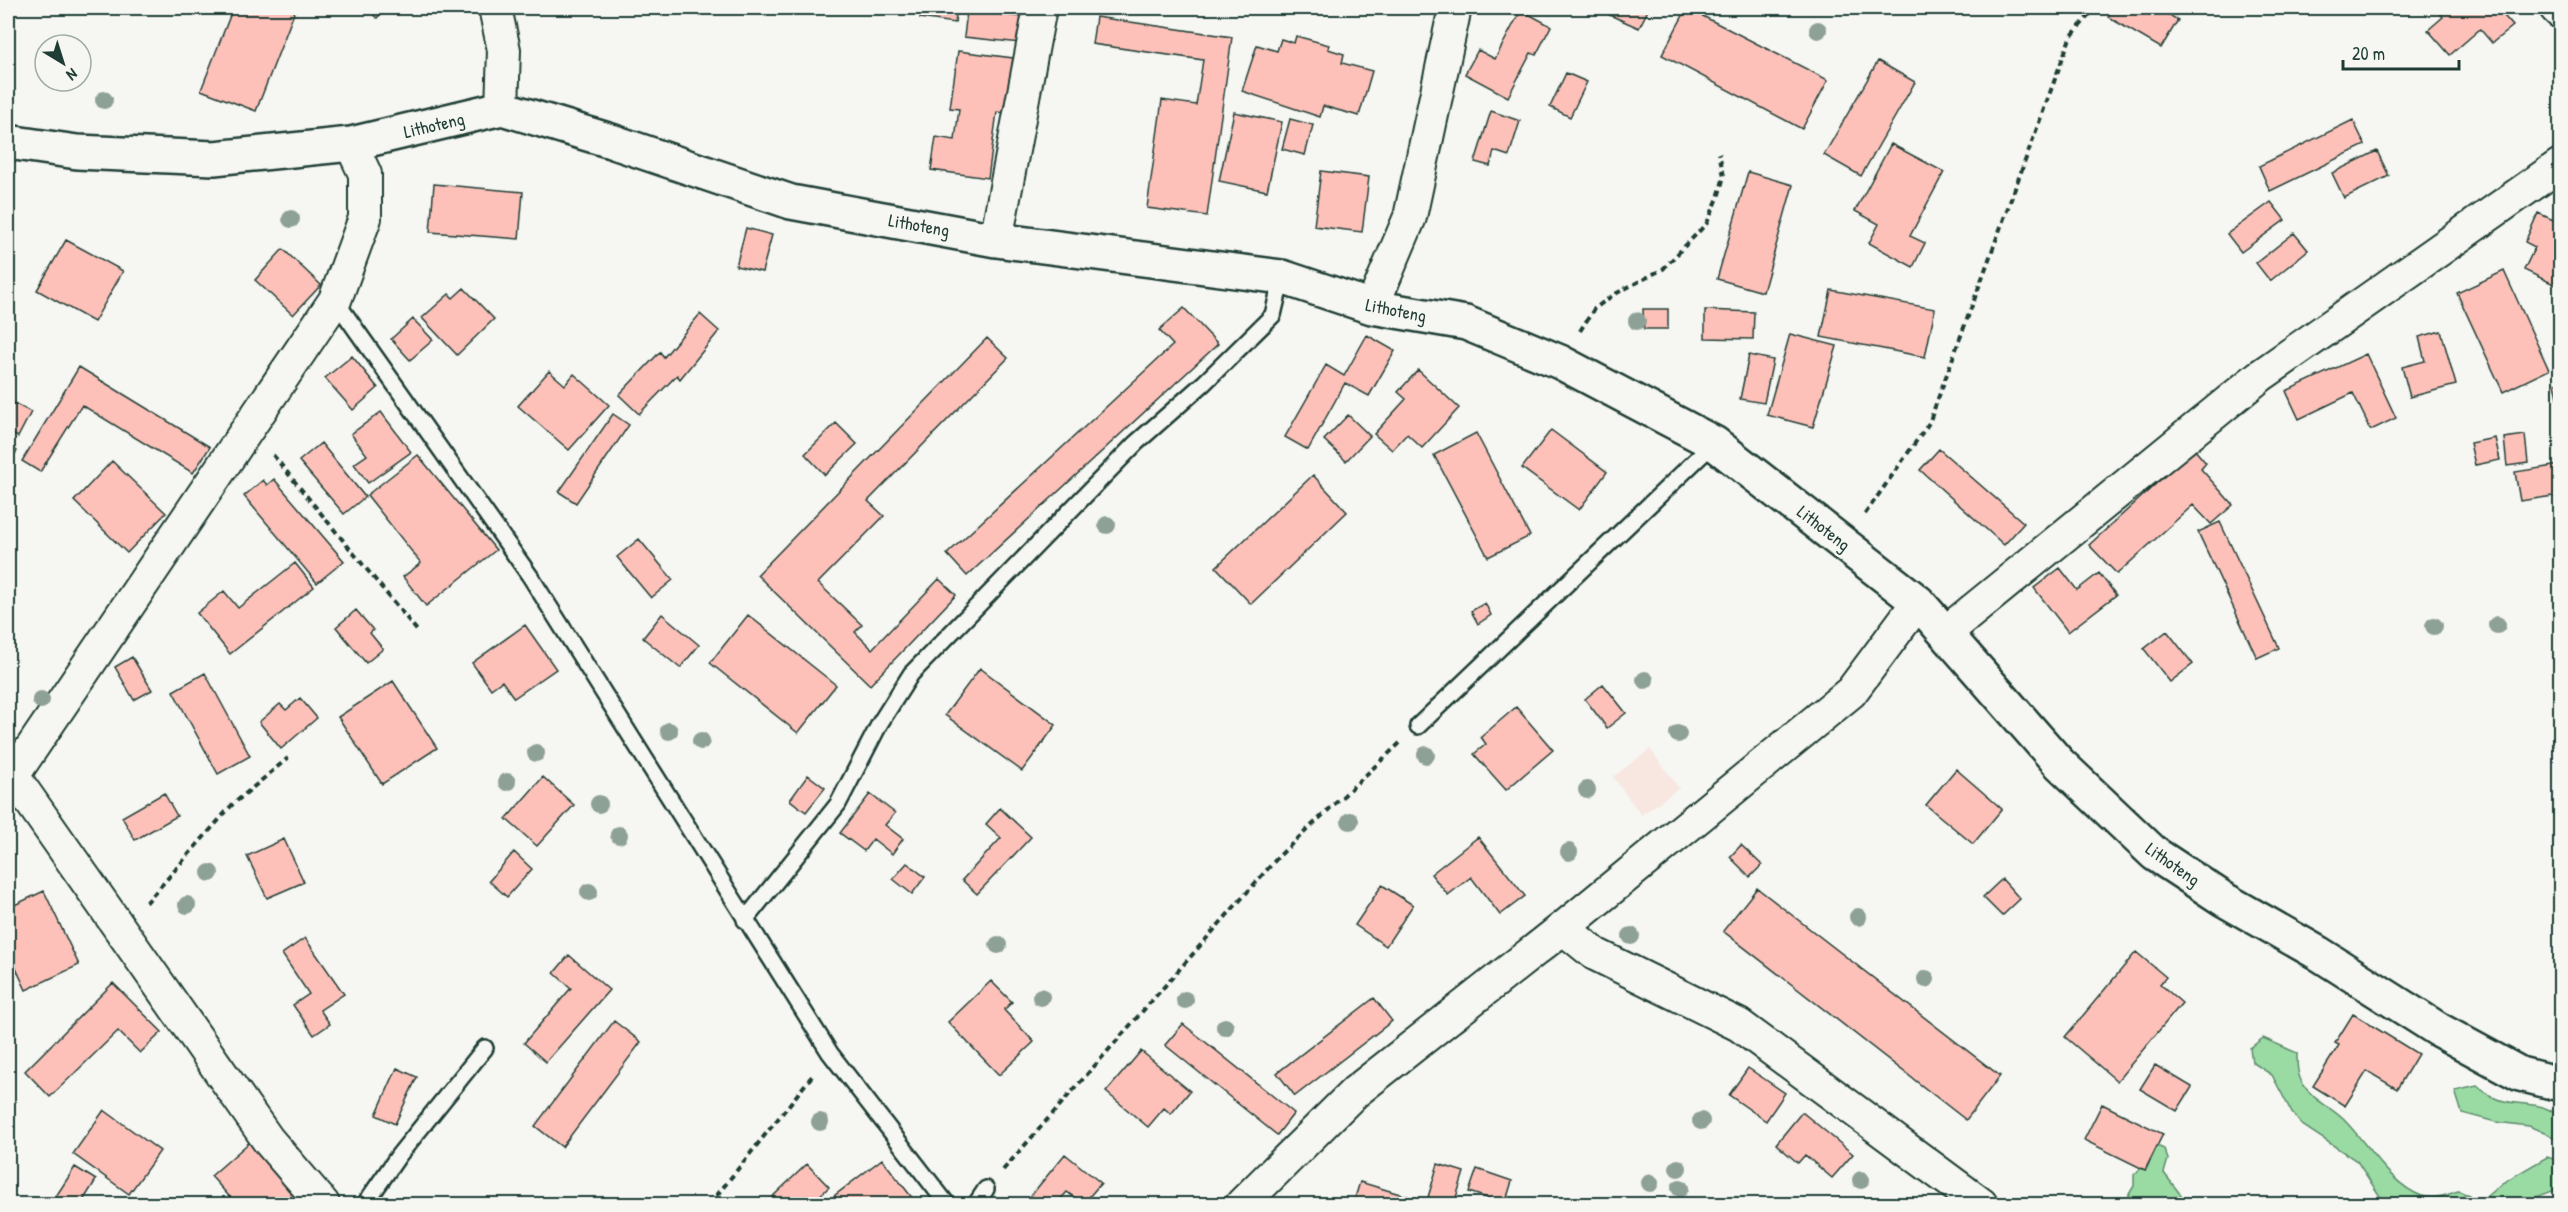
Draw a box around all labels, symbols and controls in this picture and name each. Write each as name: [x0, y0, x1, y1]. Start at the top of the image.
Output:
north arrow: [33, 33, 93, 93]
scale bar: [2343, 33, 2458, 71]
text: 20 m: [2352, 41, 2385, 66]
text: N: [62, 64, 82, 86]
street label: Lithoteng: [401, 106, 467, 144]
street label: Lithoteng: [887, 207, 951, 243]
street label: Lithoteng: [1364, 292, 1428, 328]
street label: Lithoteng: [1792, 499, 1856, 557]
street label: Lithoteng: [2141, 836, 2205, 892]

